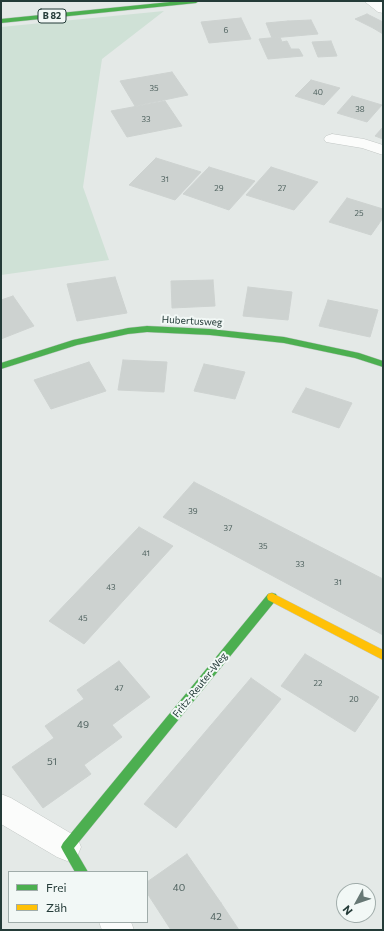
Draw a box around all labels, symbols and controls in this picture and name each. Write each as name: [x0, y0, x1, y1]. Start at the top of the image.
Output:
road number: B 82: [38, 9, 66, 23]
house number: 6: [224, 25, 228, 35]
house number: 35: [149, 83, 159, 93]
house number: 40: [313, 87, 323, 97]
house number: 38: [355, 104, 365, 114]
house number: 33: [141, 114, 151, 124]
house number: 31: [161, 174, 169, 184]
house number: 29: [214, 183, 224, 193]
house number: 27: [278, 183, 286, 193]
house number: 25: [354, 208, 364, 218]
street label: Hubertusweg: [161, 313, 223, 329]
house number: 39: [188, 506, 198, 516]
house number: 37: [224, 523, 232, 533]
house number: 35: [258, 541, 268, 551]
house number: 41: [142, 548, 150, 558]
house number: 33: [295, 559, 305, 569]
house number: 31: [334, 577, 342, 587]
house number: 43: [106, 582, 116, 592]
house number: 45: [78, 613, 88, 623]
street label: Fritz-Reuter-Weg: [170, 650, 230, 720]
house number: 22: [314, 678, 322, 688]
house number: 47: [115, 683, 123, 693]
house number: 20: [349, 694, 359, 704]
house number: 49: [77, 719, 89, 731]
house number: 51: [47, 756, 57, 768]
legend: [8, 871, 148, 923]
text: Frei: [46, 880, 67, 894]
house number: 40: [173, 882, 185, 894]
north arrow: [336, 883, 376, 923]
text: Zäh: [46, 900, 67, 914]
text: N: [340, 903, 355, 918]
house number: 42: [210, 911, 222, 923]

